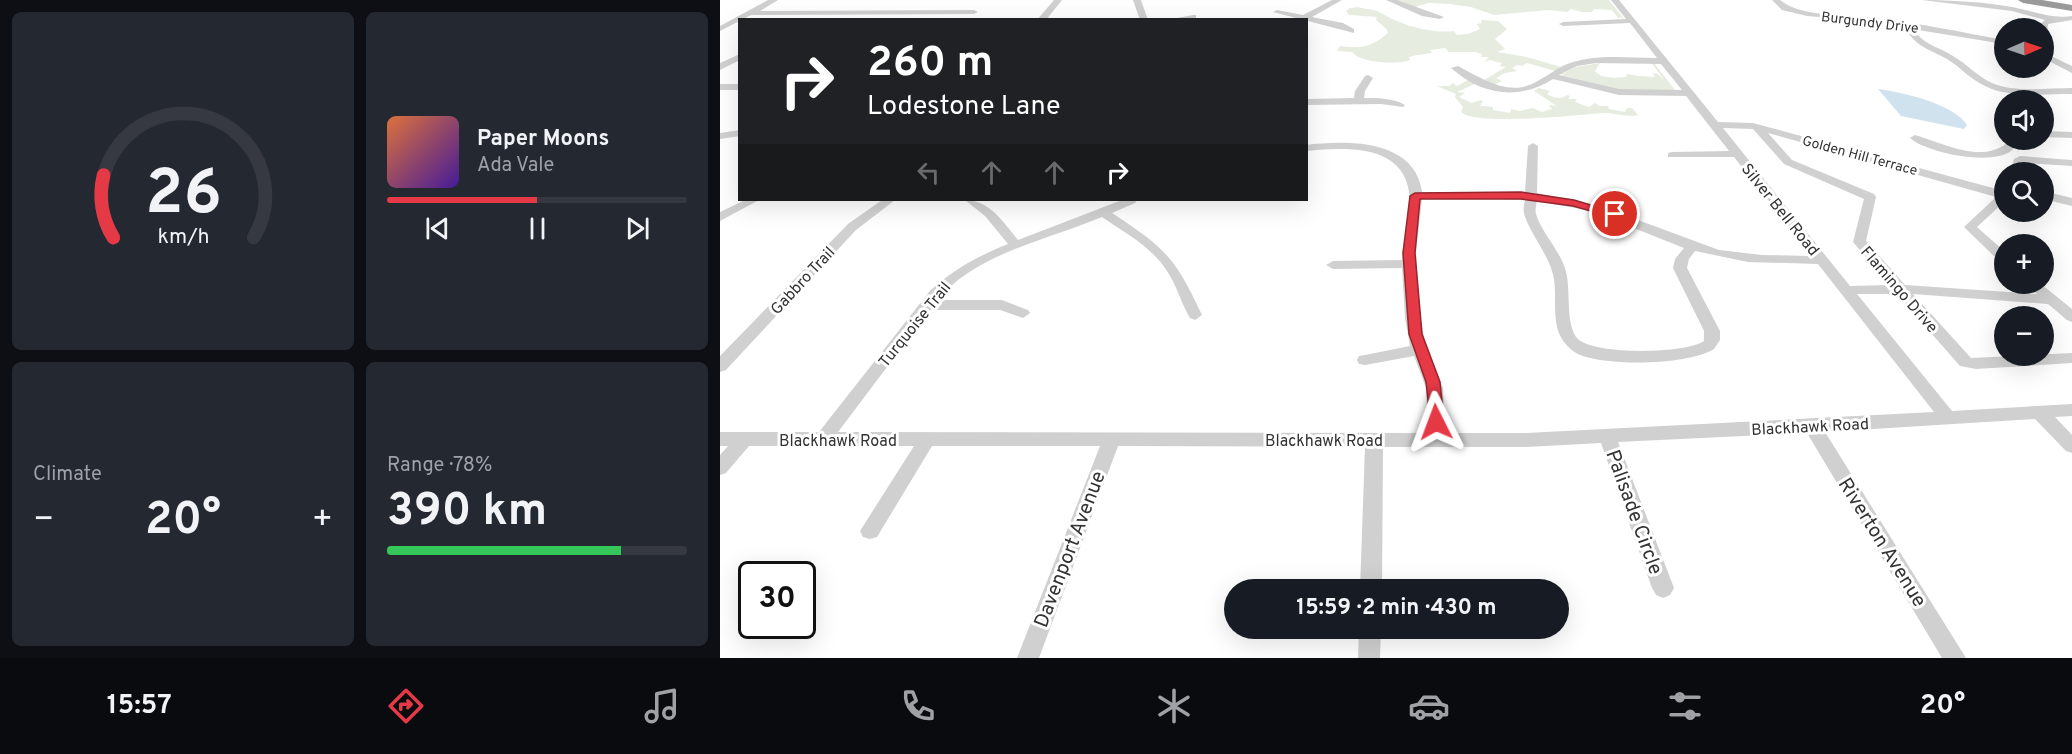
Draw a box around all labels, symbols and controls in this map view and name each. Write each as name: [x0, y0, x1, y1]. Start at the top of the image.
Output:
street label: Burgundy Drive: [1820, 9, 1919, 38]
north arrow: [1994, 18, 2054, 78]
map controls: [1994, 18, 2054, 366]
text: 260 m: [867, 38, 993, 91]
icon: right: [768, 42, 846, 120]
text: Lodestone Lane: [867, 90, 1061, 124]
button: sound: [1994, 90, 2054, 150]
text: Paper Moons: [477, 126, 609, 153]
street label: Golden Hill Terrace: [1800, 133, 1919, 180]
text: Ada Vale: [477, 153, 554, 179]
icon: left: [912, 156, 945, 189]
icon: ahead: [975, 156, 1008, 189]
icon: ahead: [1038, 156, 1071, 189]
icon: right: [1101, 156, 1134, 189]
text: 26: [145, 157, 221, 236]
street label: Silver Bell Road: [1736, 160, 1823, 261]
button: search: [1994, 162, 2054, 222]
pin: [1589, 188, 1640, 239]
icon: arrive: [1598, 197, 1631, 230]
icon: previous: [421, 212, 454, 245]
icon: pause: [521, 212, 554, 245]
icon: next: [621, 212, 654, 245]
text: km/h: [157, 224, 209, 251]
button: +: [1994, 234, 2054, 294]
street label: Gabbro Trail: [767, 243, 840, 320]
street label: Flamingo Drive: [1855, 243, 1942, 338]
street label: Turquoise Trail: [875, 278, 956, 372]
button: −: [1994, 306, 2054, 366]
position arrow: [1404, 390, 1468, 454]
street label: Blackhawk Road: [1751, 415, 1870, 441]
street label: Blackhawk Road: [779, 432, 897, 452]
street label: Blackhawk Road: [1265, 432, 1383, 452]
street label: Palisade Circle: [1598, 447, 1668, 579]
text: Range · 78%: [387, 453, 492, 479]
text: Climate: [33, 462, 102, 488]
street label: Davenport Avenue: [1029, 468, 1113, 632]
street label: Riverton Avenue: [1831, 473, 1932, 613]
text: 390 km: [387, 484, 547, 541]
text: 20°: [145, 493, 221, 550]
text: −: [33, 500, 54, 542]
text: +: [312, 500, 333, 542]
speed limit sign: 30: [738, 561, 816, 639]
text: 15:59 · 2 min · 430 m: [1296, 595, 1497, 622]
icon: directions: [385, 685, 427, 727]
icon: music: [641, 685, 683, 727]
icon: phone: [897, 685, 939, 727]
icon: climate: [1153, 685, 1195, 727]
icon: car: [1408, 685, 1450, 727]
icon: filters: [1664, 685, 1706, 727]
text: 15:57: [107, 689, 172, 723]
text: 20°: [1920, 689, 1965, 723]

